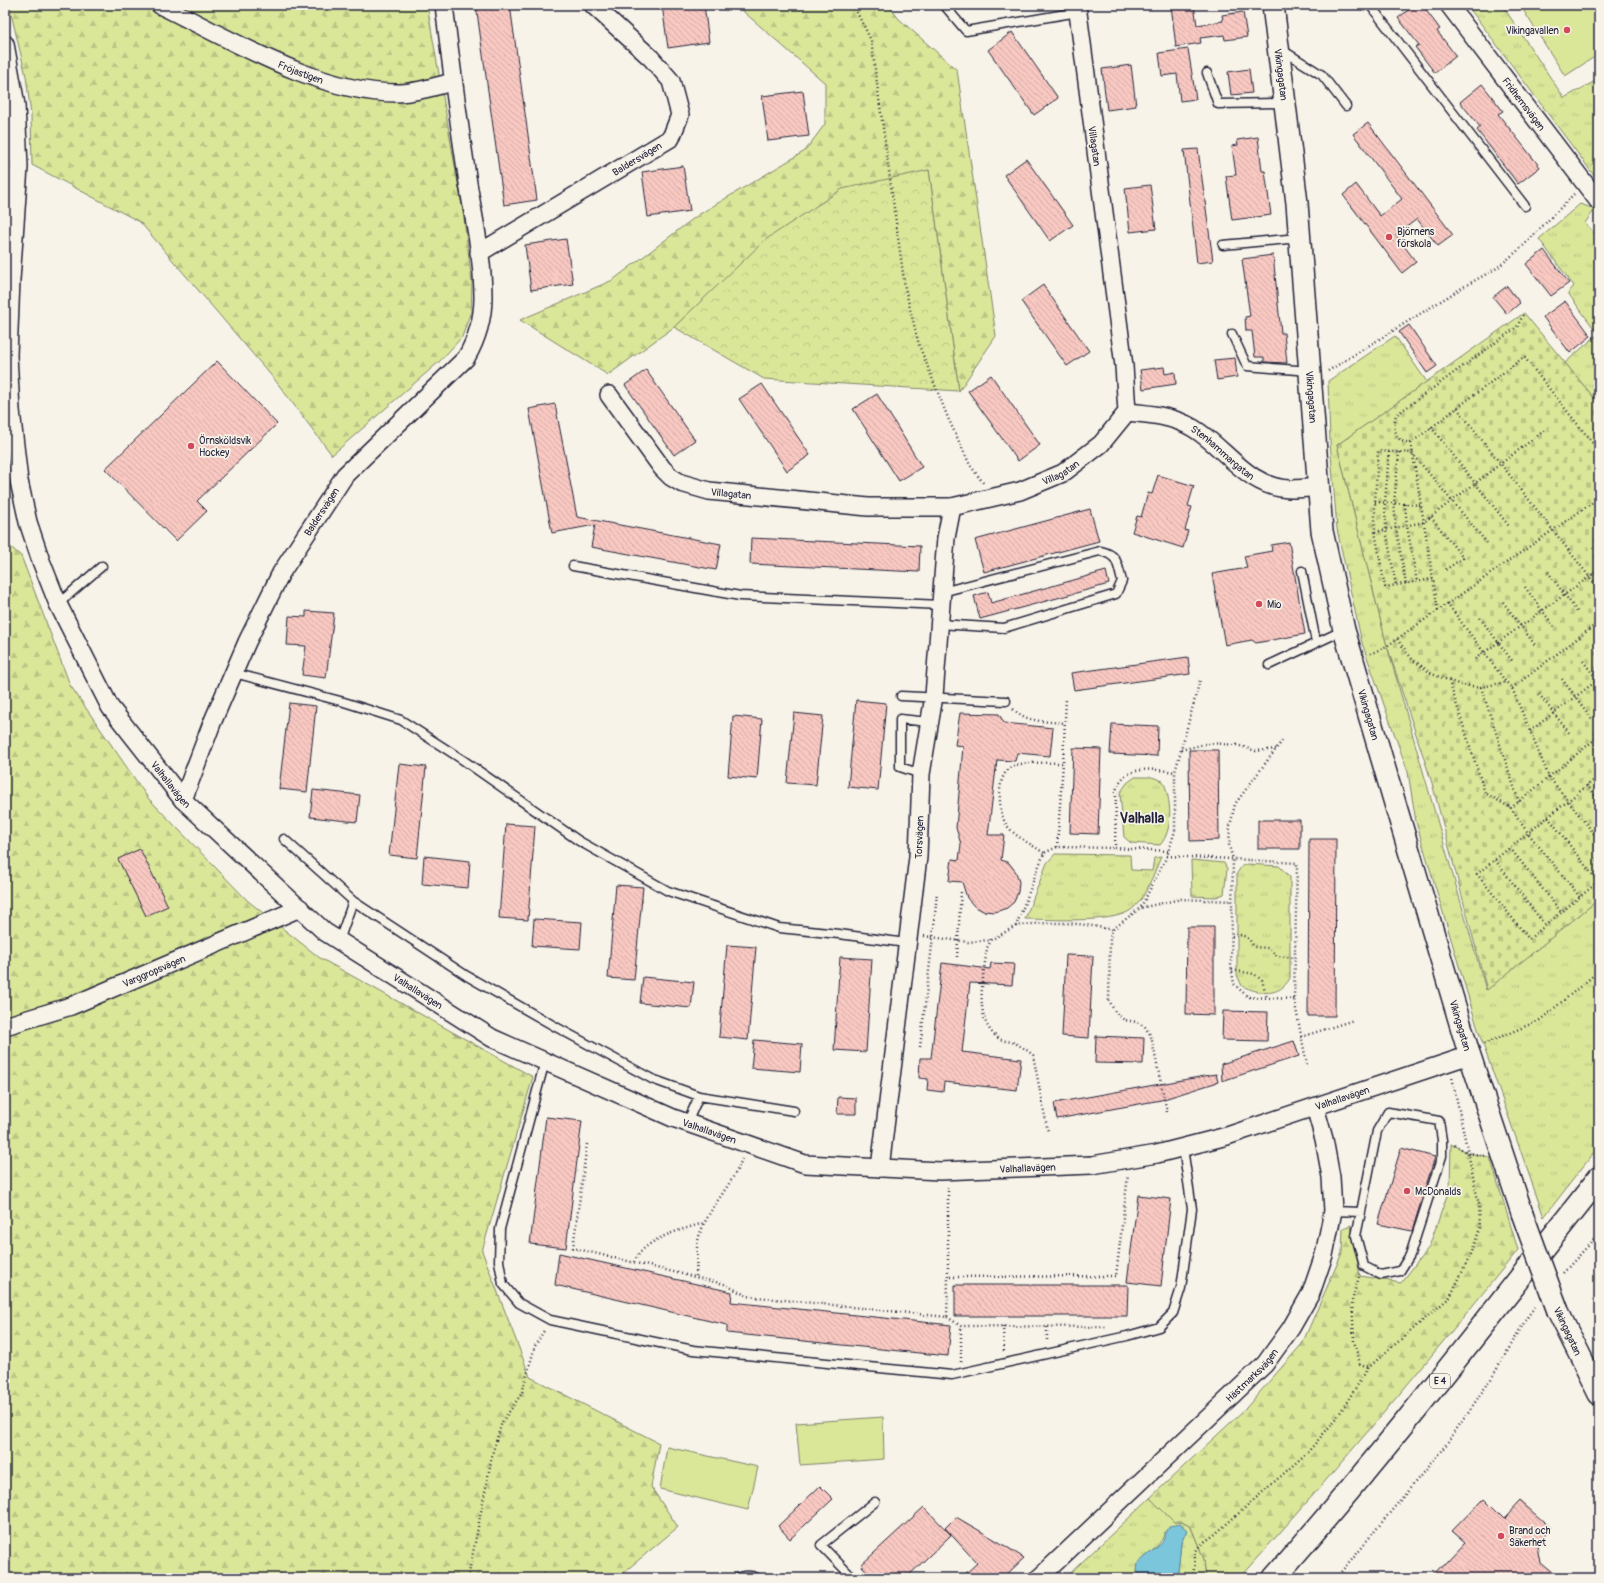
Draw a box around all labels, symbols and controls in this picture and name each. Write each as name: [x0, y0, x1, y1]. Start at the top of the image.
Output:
place label: Vikingavallen: [1506, 25, 1559, 37]
marker: Vikingavallen: [1562, 25, 1572, 35]
street label: Vikingagatan: [1271, 48, 1290, 102]
street label: Fröjastigen: [276, 59, 325, 87]
street label: Fridhemsvägen: [1499, 75, 1548, 134]
street label: Villagatan: [1085, 125, 1103, 167]
street label: Baldersvägen: [611, 140, 665, 179]
place label: Björnens förskola: [1397, 226, 1435, 250]
marker: Björnens förskola: [1384, 232, 1394, 242]
street label: Vikingagatan: [1303, 370, 1319, 424]
street label: Stenhammargatan: [1188, 423, 1257, 483]
place label: Örnsköldsvik Hockey: [199, 434, 252, 459]
marker: Örnsköldsvik Hockey: [186, 441, 196, 451]
street label: Villagatan: [1040, 458, 1082, 488]
street label: Baldersvägen: [302, 485, 342, 538]
street label: Villagatan: [710, 486, 752, 502]
marker: Mio: [1254, 599, 1264, 609]
place label: Mio: [1267, 599, 1282, 611]
street label: Vikingagatan: [1355, 688, 1381, 742]
street label: Valhallavägen: [148, 759, 193, 811]
district label: Valhalla: [1120, 810, 1165, 827]
street label: Torsvägen: [913, 815, 926, 859]
street label: Varggropsvägen: [121, 953, 188, 990]
street label: Valhallavägen: [390, 972, 445, 1012]
street label: Vikingagatan: [1447, 999, 1473, 1053]
street label: Valhallavägen: [1314, 1084, 1371, 1113]
street label: Valhallavägen: [680, 1117, 738, 1147]
street label: Valhallavägen: [999, 1161, 1056, 1176]
marker: McDonalds: [1402, 1186, 1412, 1196]
place label: McDonalds: [1415, 1186, 1461, 1198]
street label: Vikingagatan: [1551, 1305, 1584, 1358]
street label: Hästmarksvägen: [1224, 1346, 1281, 1405]
road number: E 4: [1430, 1374, 1450, 1388]
place label: Brand och Säkerhet: [1509, 1525, 1551, 1549]
marker: Brand och Säkerhet: [1496, 1531, 1506, 1541]

